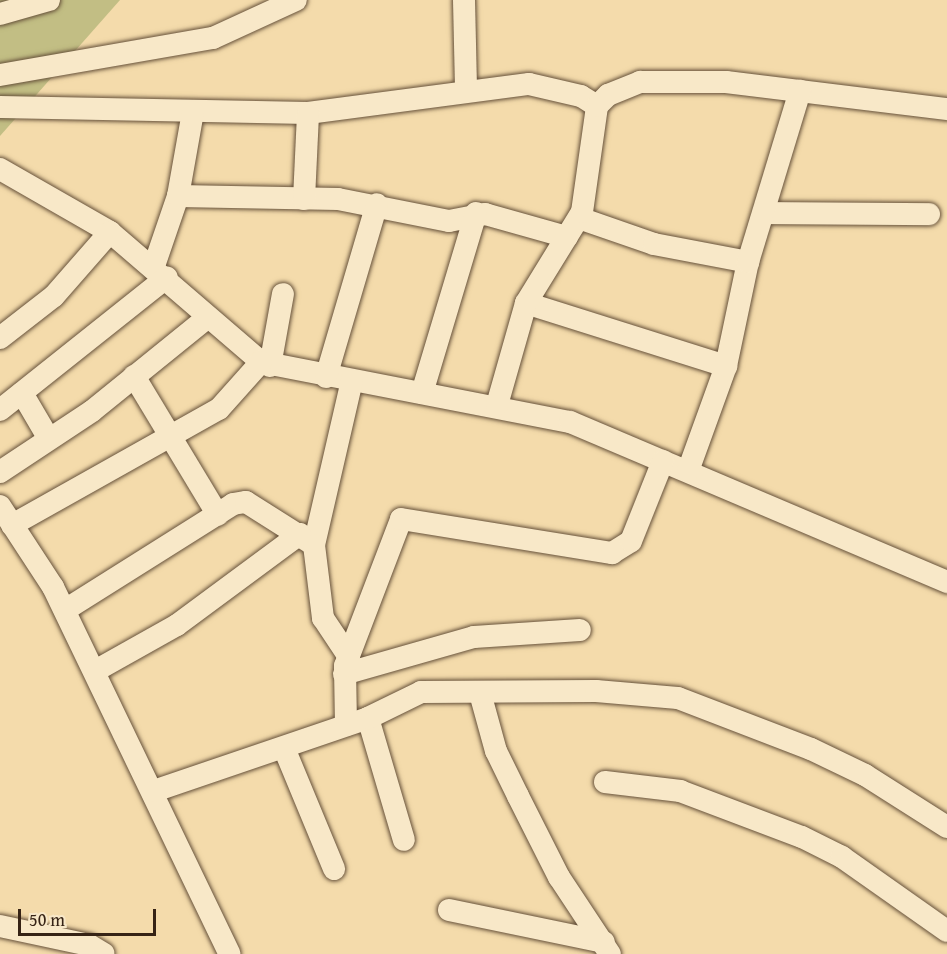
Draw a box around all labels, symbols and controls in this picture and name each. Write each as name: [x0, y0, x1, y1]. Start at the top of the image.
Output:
scale bar: [21, 897, 159, 935]
text: 50 m: [29, 906, 65, 933]

